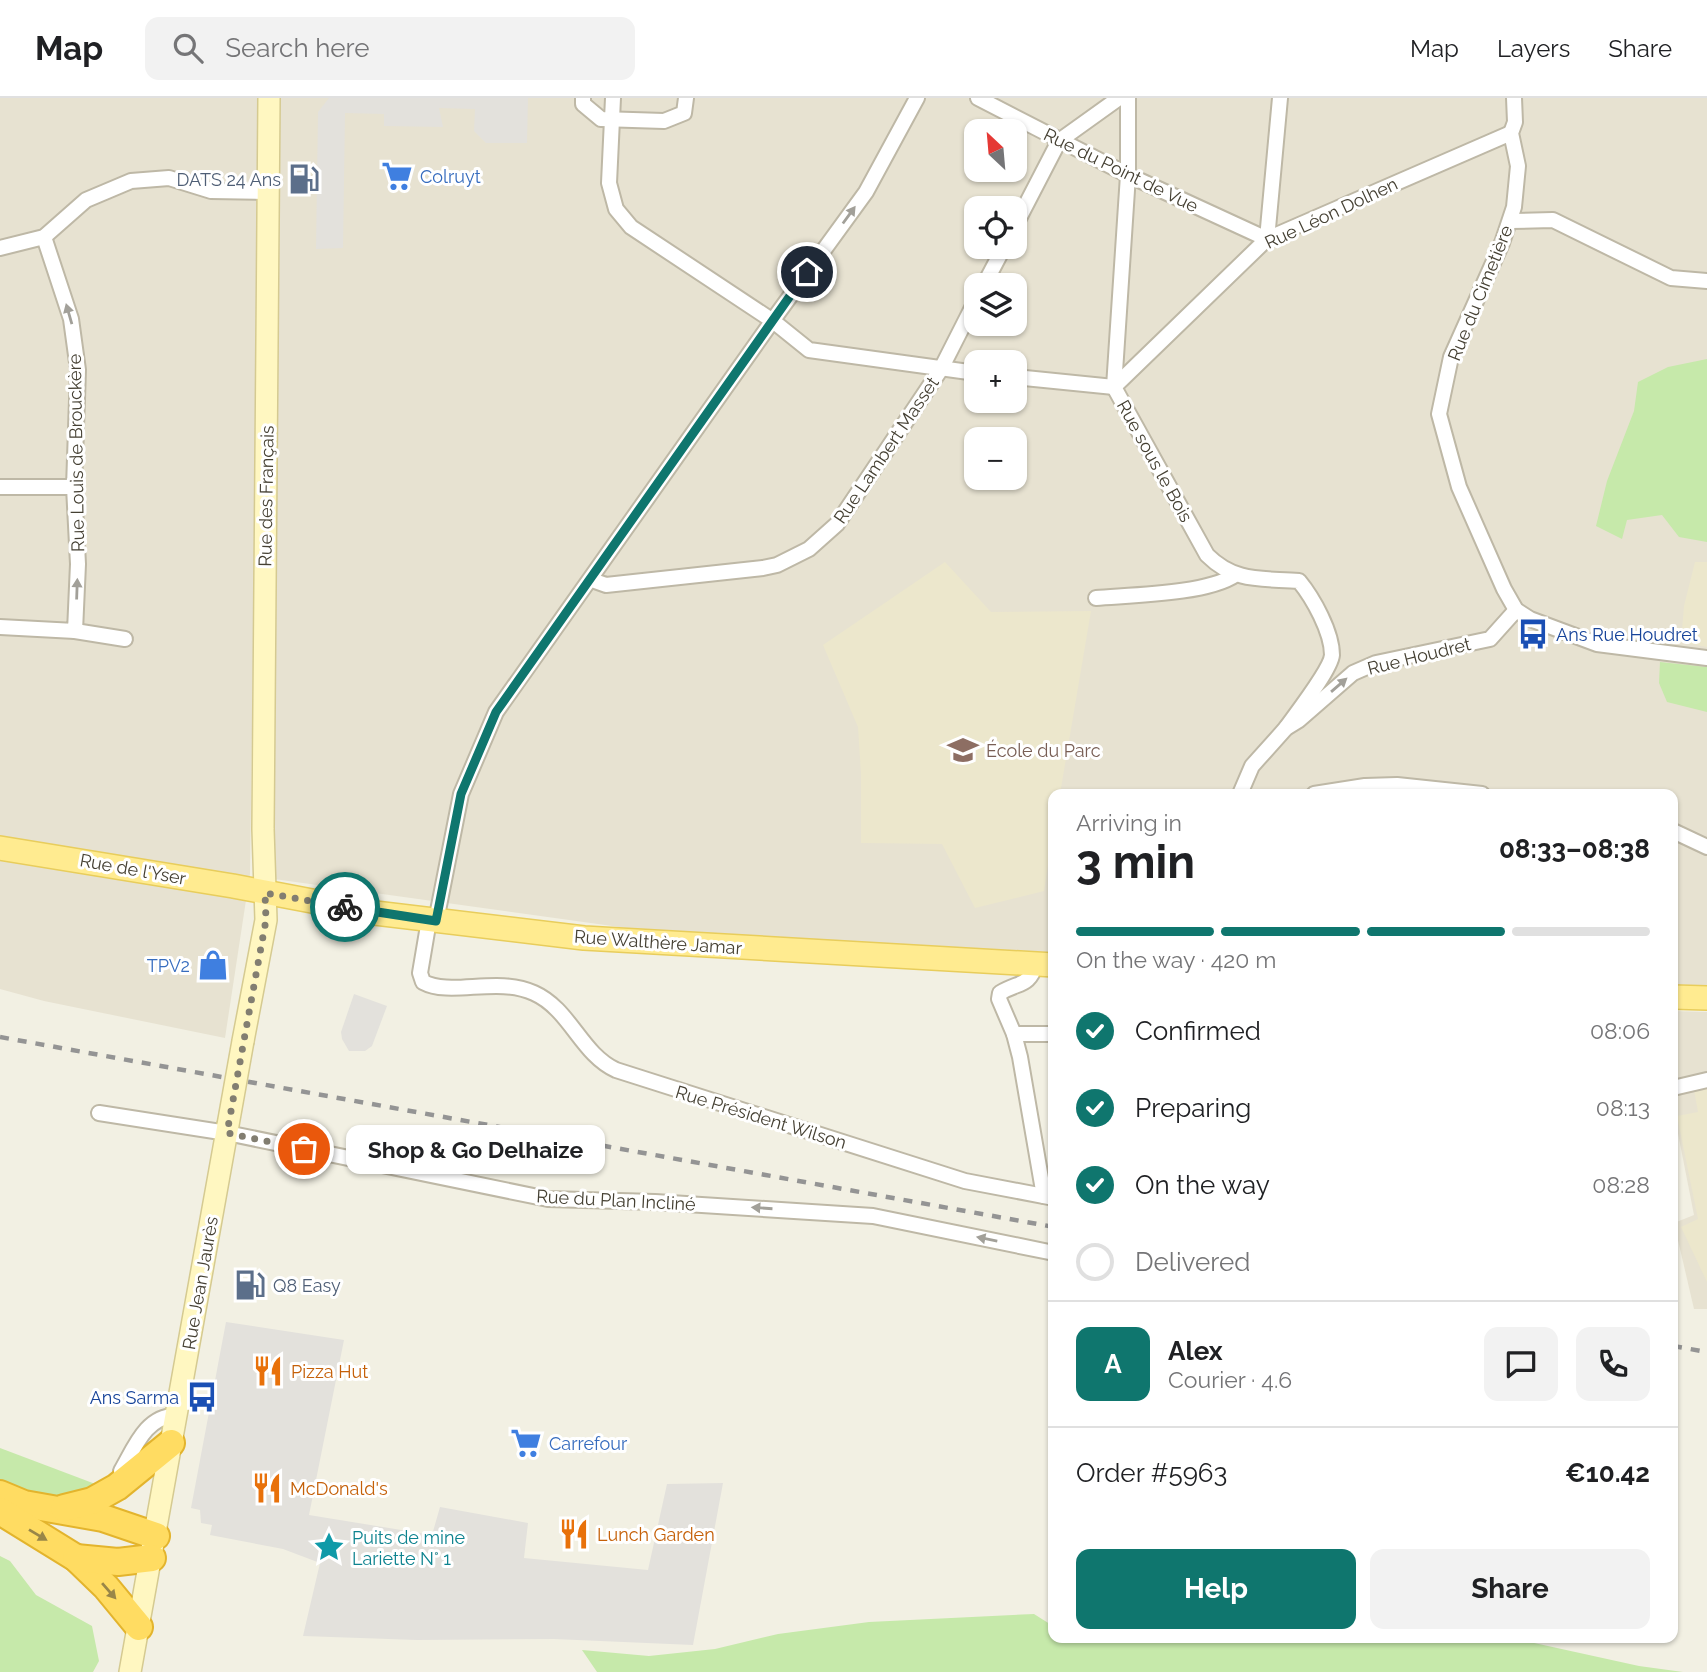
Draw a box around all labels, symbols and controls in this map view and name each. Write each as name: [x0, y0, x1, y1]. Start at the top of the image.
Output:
search box: [145, 17, 635, 80]
text: Map: [35, 29, 103, 68]
icon: search: [169, 29, 207, 67]
text: Search here: [225, 33, 370, 63]
text: Map: [1410, 34, 1459, 63]
text: Layers: [1497, 34, 1570, 63]
text: Share: [1608, 34, 1672, 63]
north arrow: [964, 119, 1027, 182]
map controls: [964, 119, 1027, 490]
street label: Rue du Point de Vue: [1040, 123, 1202, 217]
supermarket icon: Colruyt: [380, 159, 414, 193]
fuel station icon: DATS 24 Ans: [287, 162, 321, 196]
place label: Colruyt: [420, 166, 481, 187]
place label: DATS 24 Ans: [177, 169, 281, 190]
street label: Rue Léon Dolhen: [1261, 173, 1401, 253]
button: locate: [964, 196, 1027, 259]
one-way arrow: [842, 206, 856, 225]
street label: Rue du Cimetière: [1443, 222, 1517, 364]
pin: [777, 242, 837, 302]
icon: home: [788, 253, 826, 291]
button: layers: [964, 273, 1027, 336]
one-way arrow: [63, 303, 73, 324]
button: +: [964, 350, 1027, 413]
street label: Rue Louis de Brouckère: [64, 353, 88, 552]
street label: Rue Lambert Masset: [829, 373, 943, 527]
street label: Rue sous le Bois: [1113, 396, 1197, 526]
street label: Rue des Français: [254, 425, 278, 567]
button: −: [964, 427, 1027, 490]
one-way arrow: [71, 578, 82, 600]
bus stop icon: Ans Rue Houdret: [1516, 617, 1550, 651]
place label: Ans Rue Houdret: [1556, 624, 1698, 645]
street label: Rue Houdret: [1365, 633, 1473, 679]
one-way arrow: [1330, 677, 1348, 693]
school or university icon: École du Parc: [946, 733, 980, 767]
place label: École du Parc: [986, 739, 1101, 761]
text: Arriving in: [1076, 809, 1182, 836]
text: 08:33–08:38: [1499, 834, 1650, 864]
text: 3 min: [1076, 835, 1195, 889]
street label: Rue de l'Yser: [78, 849, 188, 889]
courier: [310, 872, 380, 942]
icon: bike: [326, 888, 364, 926]
street label: Rue Walthère Jamar: [573, 926, 743, 958]
text: On the way · 420 m: [1076, 946, 1276, 973]
shop icon: TPV2: [196, 948, 230, 982]
place label: TPV2: [147, 955, 190, 976]
icon: check: [1076, 1012, 1114, 1050]
text: Confirmed: [1135, 1016, 1261, 1046]
text: 08:06: [1590, 1017, 1650, 1044]
street label: Rue Président Wilson: [673, 1081, 849, 1153]
icon: check: [1076, 1089, 1114, 1127]
text: Preparing: [1135, 1093, 1251, 1123]
text: 08:13: [1596, 1094, 1650, 1121]
pin: [274, 1119, 334, 1179]
callout: Shop & Go Delhaize: [346, 1124, 605, 1174]
icon: bag: [285, 1130, 323, 1168]
text: Shop & Go Delhaize: [368, 1136, 583, 1163]
icon: check: [1076, 1166, 1114, 1204]
text: On the way: [1135, 1170, 1270, 1200]
text: 08:28: [1592, 1171, 1650, 1198]
street label: Rue du Plan Incliné: [536, 1185, 697, 1215]
one-way arrow: [750, 1202, 772, 1213]
street label: Rue Jean Jaurès: [178, 1215, 222, 1351]
one-way arrow: [976, 1234, 998, 1245]
text: Delivered: [1135, 1247, 1250, 1277]
fuel station icon: Q8 Easy: [233, 1268, 267, 1302]
place label: Q8 Easy: [273, 1275, 341, 1296]
button: chat: [1484, 1327, 1558, 1401]
button: phone: [1576, 1327, 1650, 1401]
text: Alex: [1168, 1336, 1223, 1366]
text: A: [1104, 1349, 1122, 1379]
restaurant icon: Pizza Hut: [251, 1354, 285, 1388]
place label: Pizza Hut: [291, 1361, 368, 1382]
text: Courier · 4.6: [1168, 1366, 1292, 1393]
bus stop icon: Ans Sarma: [185, 1380, 219, 1414]
place label: Ans Sarma: [90, 1387, 179, 1408]
supermarket icon: Carrefour: [509, 1426, 543, 1460]
place label: Carrefour: [549, 1433, 628, 1454]
text: Order #5963: [1076, 1458, 1227, 1488]
text: €10.42: [1565, 1458, 1650, 1488]
restaurant icon: McDonald's: [250, 1471, 284, 1505]
place label: McDonald's: [290, 1478, 388, 1499]
restaurant icon: Lunch Garden: [557, 1517, 591, 1551]
place label: Lunch Garden: [597, 1524, 715, 1545]
place label: Puits de mine Lariette N° 1: [352, 1527, 465, 1569]
one-way arrow: [29, 1528, 48, 1541]
place icon: Puits de mine Lariette N° 1: [312, 1530, 346, 1564]
button: Help: [1076, 1549, 1356, 1629]
button: Share: [1370, 1549, 1650, 1629]
one-way arrow: [101, 1582, 117, 1600]

